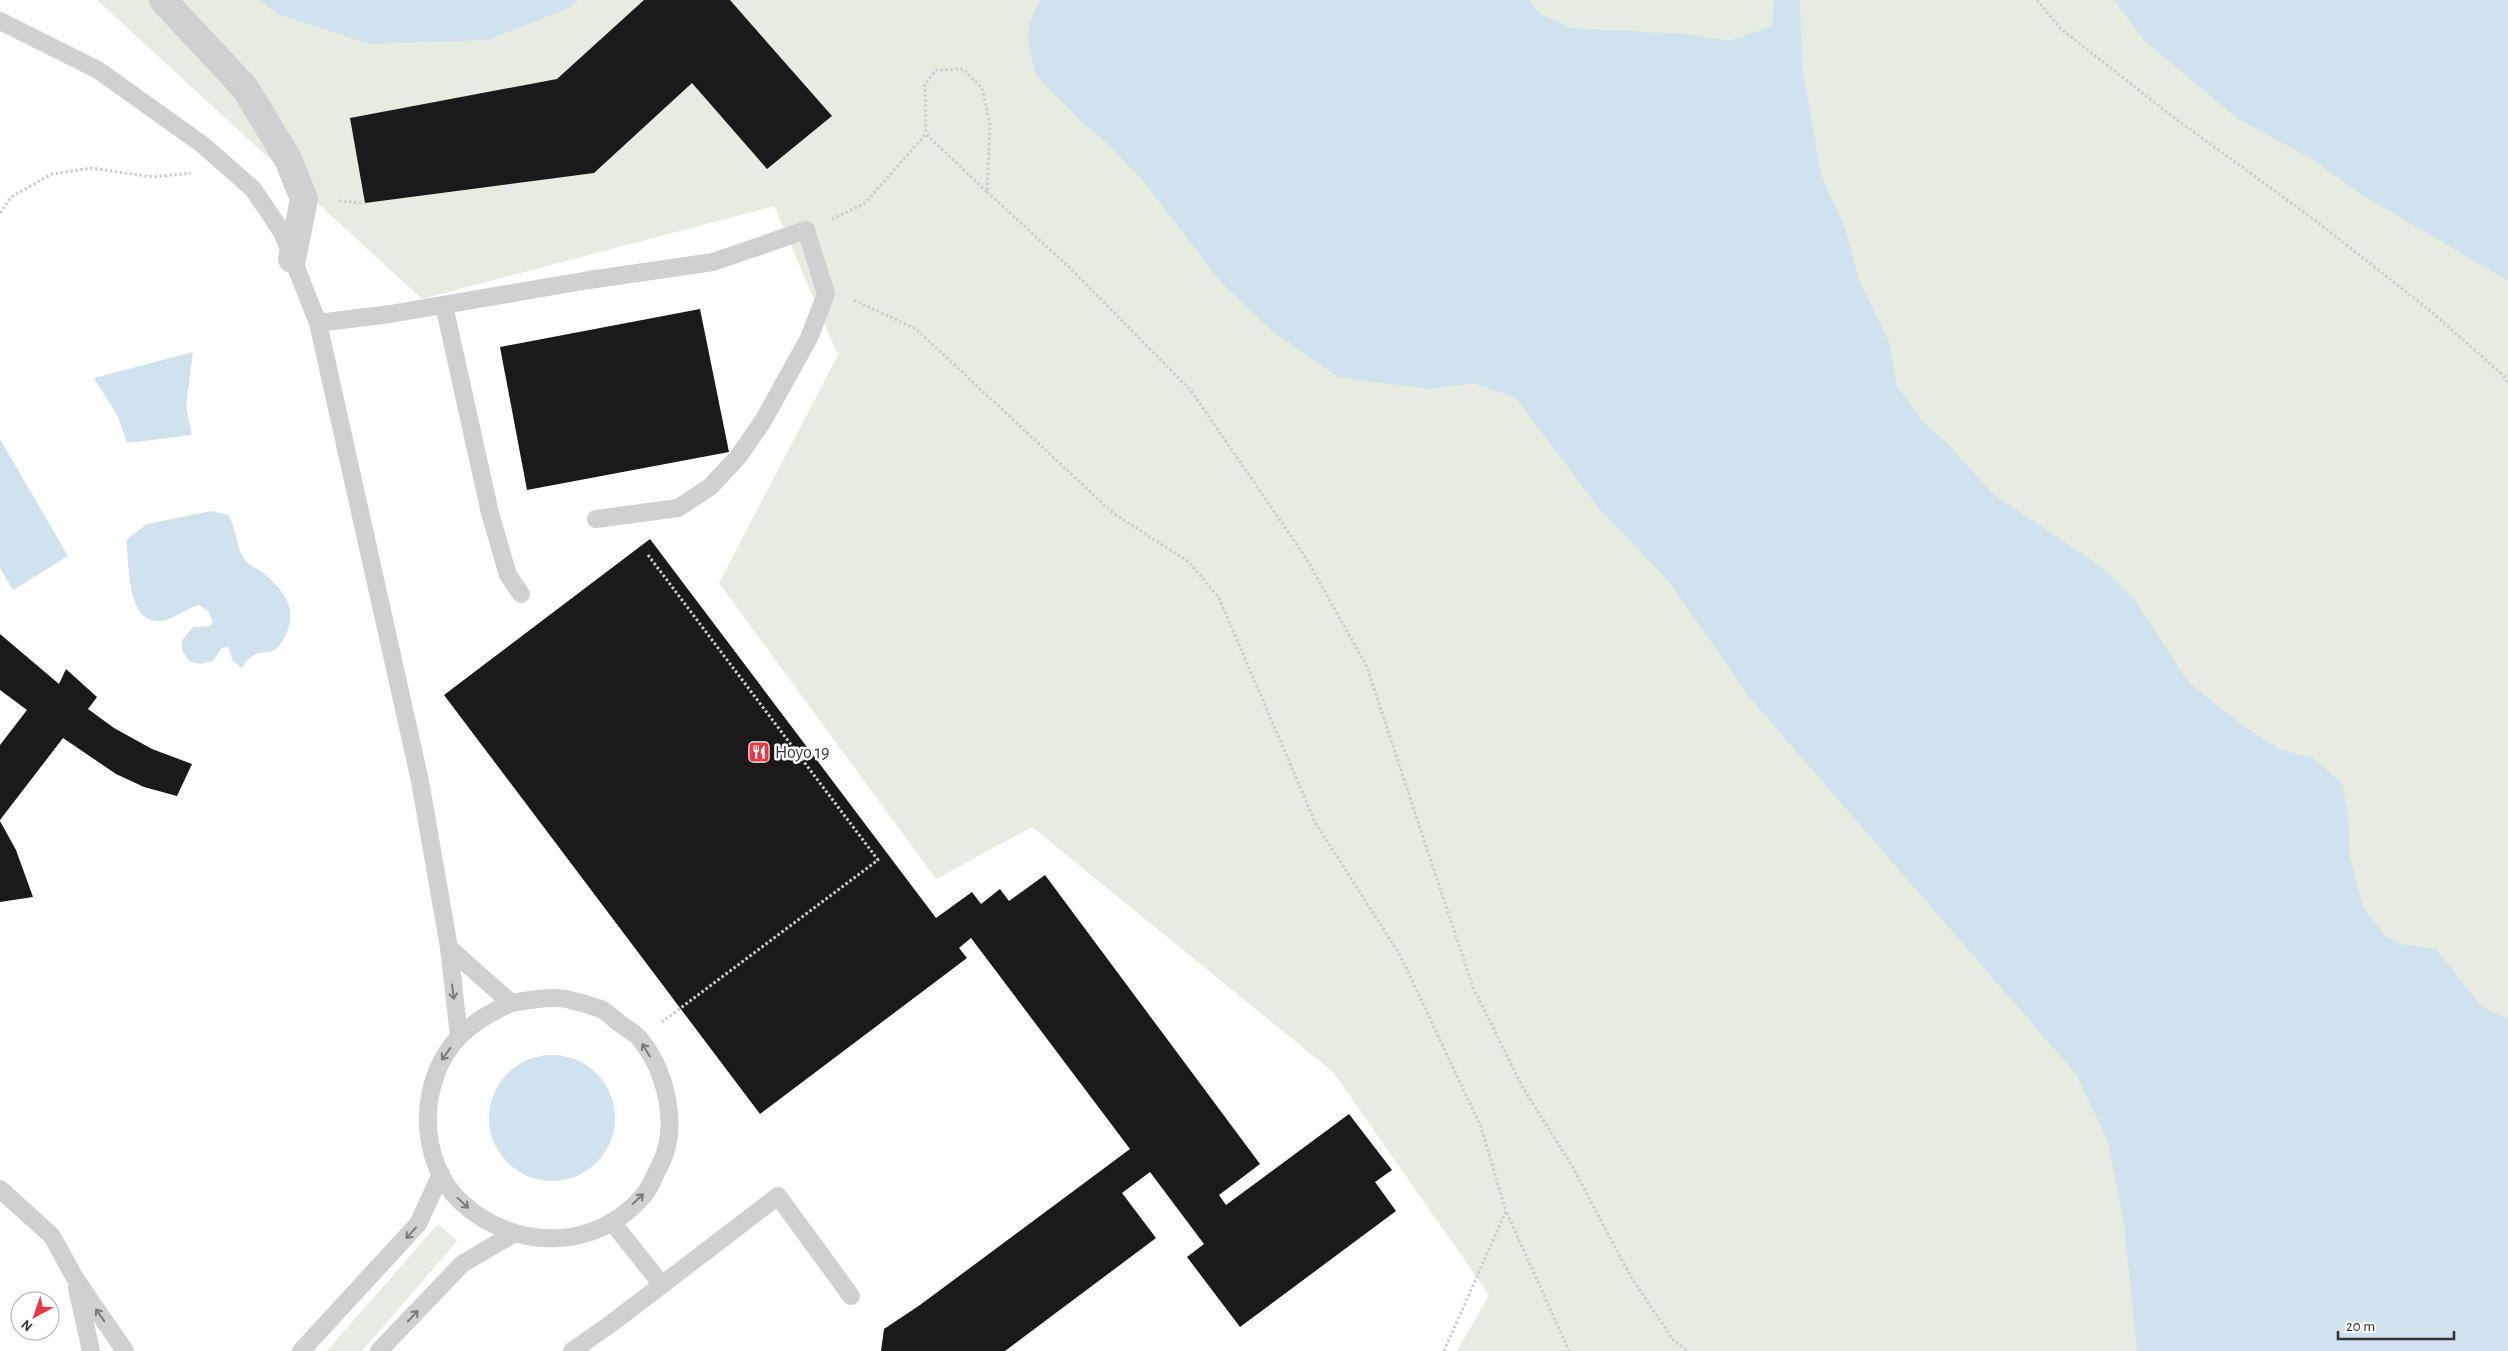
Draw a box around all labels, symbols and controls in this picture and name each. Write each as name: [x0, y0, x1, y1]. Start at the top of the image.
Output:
restaurant icon: Hoyo 19: [747, 740, 771, 764]
place label: Hoyo 19: [775, 744, 829, 762]
one-way arrow: [449, 984, 459, 1000]
one-way arrow: [641, 1043, 651, 1057]
one-way arrow: [441, 1047, 451, 1061]
one-way arrow: [632, 1193, 645, 1205]
one-way arrow: [457, 1197, 469, 1209]
one-way arrow: [405, 1226, 416, 1239]
north arrow: [10, 1291, 60, 1341]
one-way arrow: [95, 1308, 105, 1322]
scale bar: [2338, 1308, 2454, 1340]
one-way arrow: [407, 1309, 419, 1322]
text: N: [19, 1317, 36, 1334]
text: 20 m: [2346, 1319, 2375, 1334]

